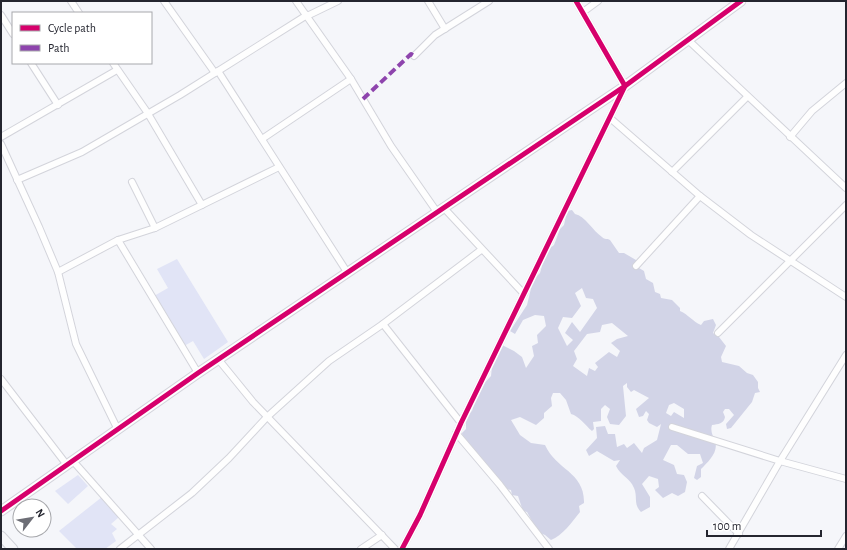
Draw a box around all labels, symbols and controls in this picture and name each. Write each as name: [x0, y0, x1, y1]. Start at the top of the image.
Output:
legend: [12, 12, 152, 64]
text: Cycle path: [48, 22, 96, 35]
text: Path: [48, 42, 70, 54]
north arrow: [12, 498, 52, 538]
text: N: [33, 507, 47, 519]
scale bar: [707, 512, 821, 538]
text: 100 m: [713, 520, 741, 532]

